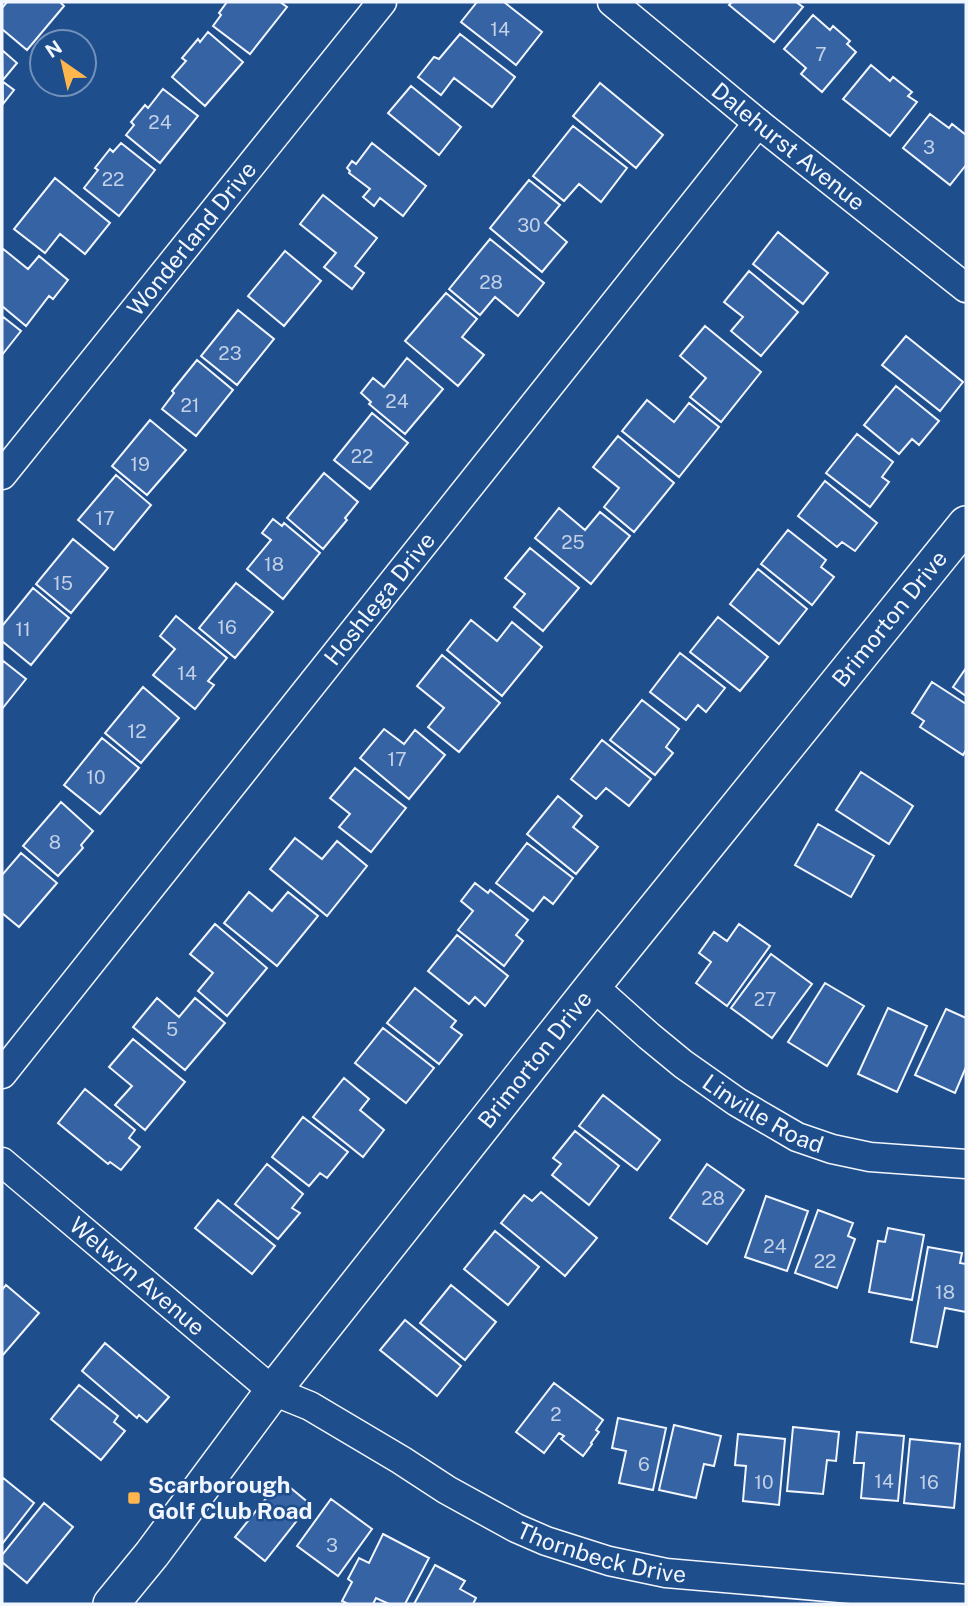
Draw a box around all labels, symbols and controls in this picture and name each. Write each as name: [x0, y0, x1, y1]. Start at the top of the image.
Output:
house number: 14: [490, 18, 510, 40]
north arrow: [28, 28, 98, 98]
text: N: [41, 36, 66, 62]
house number: 7: [815, 43, 827, 65]
street label: Dalehurst Avenue: [707, 76, 871, 216]
house number: 24: [148, 111, 172, 133]
house number: 3: [923, 136, 935, 158]
street label: Wonderland Drive: [121, 156, 261, 321]
house number: 22: [102, 168, 124, 190]
house number: 30: [517, 214, 541, 236]
house number: 28: [479, 271, 503, 293]
house number: 23: [218, 342, 242, 364]
house number: 24: [385, 390, 409, 412]
house number: 21: [180, 394, 200, 416]
house number: 22: [351, 445, 373, 467]
house number: 19: [130, 453, 150, 475]
house number: 17: [95, 507, 115, 529]
street label: Hoshlega Drive: [318, 527, 440, 670]
house number: 25: [561, 531, 585, 553]
street label: Brimorton Drive: [826, 545, 952, 692]
house number: 18: [264, 553, 284, 575]
house number: 15: [53, 572, 73, 594]
house number: 16: [217, 616, 237, 638]
house number: 11: [15, 618, 31, 640]
house number: 14: [177, 662, 197, 684]
house number: 12: [127, 720, 147, 742]
house number: 17: [387, 748, 407, 770]
house number: 10: [86, 766, 106, 788]
house number: 8: [49, 831, 61, 853]
street label: Brimorton Drive: [472, 985, 597, 1133]
house number: 27: [754, 988, 776, 1010]
house number: 5: [166, 1018, 178, 1040]
street label: Linville Road: [698, 1068, 827, 1158]
house number: 28: [701, 1187, 725, 1209]
street label: Welwyn Avenue: [64, 1211, 211, 1341]
house number: 24: [763, 1235, 787, 1257]
house number: 22: [814, 1250, 836, 1272]
house number: 18: [935, 1281, 955, 1303]
house number: 2: [550, 1403, 562, 1425]
house number: 6: [638, 1453, 650, 1475]
house number: 14: [874, 1470, 894, 1492]
place label: Scarborough Golf Club Road: [148, 1471, 313, 1524]
house number: 10: [754, 1471, 774, 1493]
house number: 16: [919, 1471, 939, 1493]
marker: Scarborough Golf Club Road: [126, 1490, 142, 1506]
street label: Thornbeck Drive: [513, 1516, 687, 1588]
house number: 3: [326, 1534, 338, 1556]

